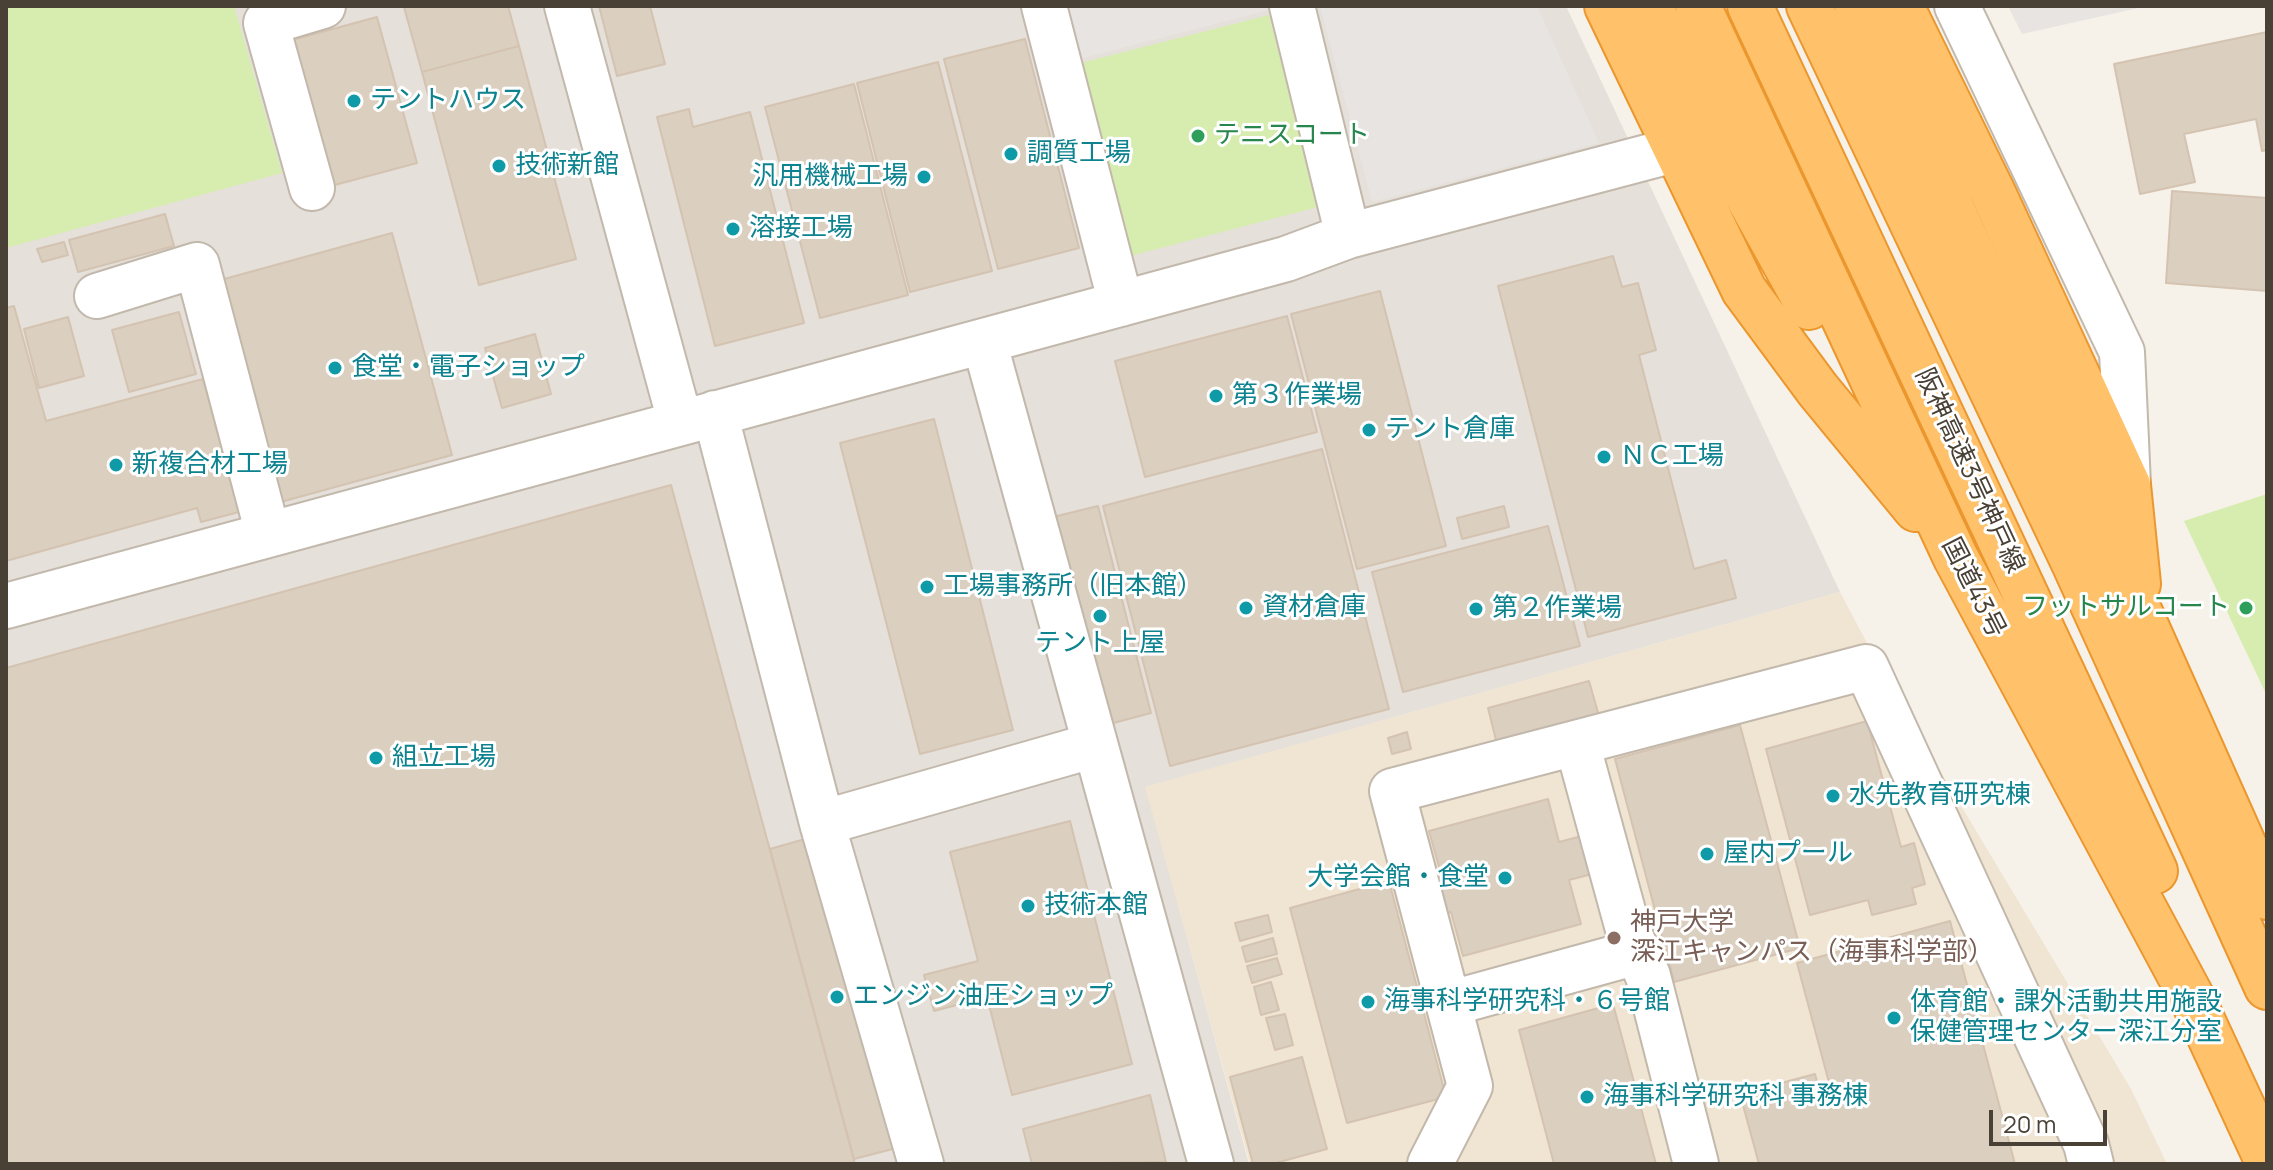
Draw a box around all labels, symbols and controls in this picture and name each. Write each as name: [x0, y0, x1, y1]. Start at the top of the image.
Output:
place label: テントハウス: [370, 85, 526, 117]
marker: テントハウス: [345, 92, 363, 110]
place label: テニスコート: [1214, 120, 1370, 152]
marker: テニスコート: [1189, 127, 1207, 145]
place label: 調質工場: [1027, 138, 1131, 170]
marker: 調質工場: [1002, 145, 1020, 163]
place label: 技術新館: [515, 150, 619, 182]
marker: 技術新館: [490, 157, 508, 175]
place label: 汎用機械工場: [752, 161, 908, 193]
marker: 汎用機械工場: [915, 168, 933, 186]
place label: 溶接工場: [749, 213, 853, 245]
marker: 溶接工場: [724, 220, 742, 238]
place label: 食堂・電子ショップ: [351, 352, 585, 384]
marker: 食堂・電子ショップ: [326, 359, 344, 377]
street label: 阪神高速3号神戸線: [1908, 364, 2030, 578]
place label: 第３作業場: [1232, 380, 1362, 412]
marker: 第３作業場: [1207, 387, 1225, 405]
place label: テント倉庫: [1385, 414, 1515, 446]
marker: テント倉庫: [1360, 421, 1378, 439]
place label: ＮＣ工場: [1620, 441, 1724, 473]
marker: ＮＣ工場: [1595, 448, 1613, 466]
place label: 新複合材工場: [132, 449, 288, 481]
marker: 新複合材工場: [107, 456, 125, 474]
street label: 国道43号: [1935, 533, 2011, 643]
place label: 工場事務所（旧本館）: [943, 571, 1203, 603]
marker: 工場事務所（旧本館）: [918, 578, 936, 596]
place label: 資材倉庫: [1262, 592, 1366, 624]
place label: フットサルコート: [2022, 592, 2230, 624]
place label: 第２作業場: [1492, 593, 1622, 625]
marker: 資材倉庫: [1237, 599, 1255, 617]
marker: フットサルコート: [2237, 599, 2255, 617]
marker: 第２作業場: [1467, 600, 1485, 618]
marker: テント上屋: [1091, 607, 1109, 625]
place label: テント上屋: [1035, 628, 1165, 660]
place label: 組立工場: [392, 742, 496, 774]
marker: 組立工場: [367, 749, 385, 767]
place label: 水先教育研究棟: [1849, 780, 2031, 812]
marker: 水先教育研究棟: [1824, 787, 1842, 805]
place label: 屋内プール: [1723, 838, 1853, 870]
marker: 屋内プール: [1698, 845, 1716, 863]
place label: 大学会館・食堂: [1307, 862, 1489, 894]
marker: 大学会館・食堂: [1496, 869, 1514, 887]
place label: 技術本館: [1044, 890, 1148, 922]
marker: 技術本館: [1019, 897, 1037, 915]
place label: 神戸大学 深江キャンパス（海事科学部）: [1630, 907, 1994, 968]
marker: 神戸大学 深江キャンパス（海事科学部）: [1605, 929, 1623, 947]
place label: エンジン油圧ショップ: [853, 981, 1113, 1013]
place label: 海事科学研究科・６号館: [1384, 986, 1670, 1018]
place label: 体育館・課外活動共用施設 保健管理センター深江分室: [1910, 987, 2222, 1048]
marker: エンジン油圧ショップ: [828, 988, 846, 1006]
marker: 海事科学研究科・６号館: [1359, 993, 1377, 1011]
marker: 体育館・課外活動共用施設 保健管理センター深江分室: [1885, 1009, 1903, 1027]
place label: 海事科学研究科 事務棟: [1603, 1081, 1868, 1113]
marker: 海事科学研究科 事務棟: [1578, 1088, 1596, 1106]
scale bar: [1993, 1094, 2111, 1144]
text: 20 m: [2003, 1107, 2056, 1140]

